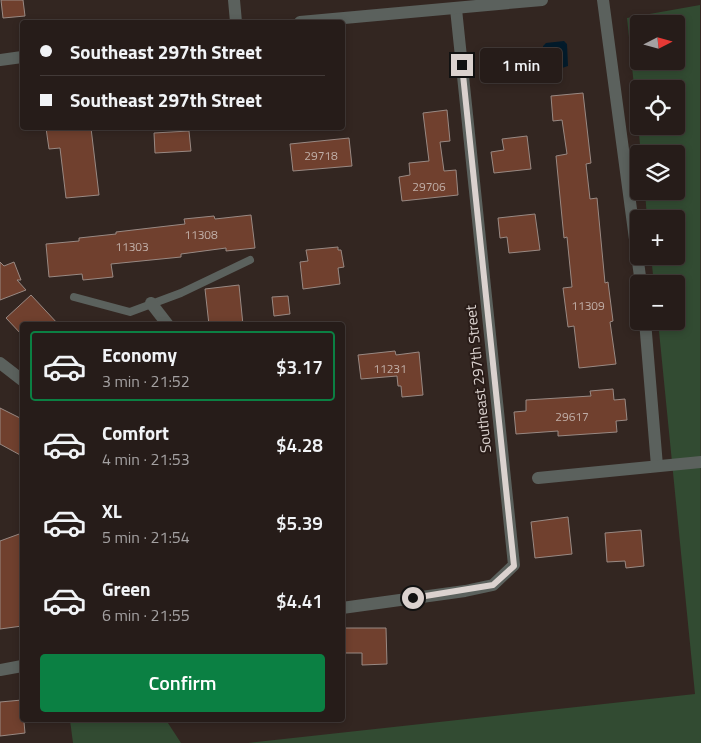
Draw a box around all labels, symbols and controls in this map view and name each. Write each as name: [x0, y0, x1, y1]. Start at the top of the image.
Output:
north arrow: [630, 15, 685, 70]
map controls: [630, 15, 685, 330]
text: Southeast 297th Street: [70, 37, 262, 66]
callout: 1 min: [480, 48, 562, 82]
text: 1 min: [502, 53, 540, 77]
route end: [451, 54, 473, 76]
button: locate: [630, 80, 685, 135]
text: Southeast 297th Street: [70, 85, 262, 114]
button: layers: [630, 145, 685, 200]
house number: 29718: [304, 146, 338, 165]
house number: 29706: [412, 177, 446, 196]
button: +: [630, 210, 685, 265]
house number: 11308: [184, 225, 218, 244]
house number: 11303: [115, 237, 149, 256]
button: −: [630, 275, 685, 330]
house number: 11309: [571, 296, 605, 315]
street label: Southeast 297th Street: [459, 303, 497, 454]
text: Economy: [102, 340, 177, 369]
icon: car: [42, 344, 87, 389]
text: $3.17: [276, 352, 323, 381]
house number: 11231: [373, 359, 407, 378]
text: 3 min · 21:52: [102, 369, 190, 393]
house number: 29617: [555, 407, 589, 426]
text: Comfort: [102, 418, 169, 447]
icon: car: [42, 422, 87, 467]
text: $4.28: [276, 430, 323, 459]
text: 4 min · 21:53: [102, 447, 190, 471]
text: XL: [102, 496, 122, 525]
icon: car: [42, 500, 87, 545]
text: $5.39: [276, 508, 323, 537]
text: 5 min · 21:54: [102, 525, 190, 549]
text: Green: [102, 574, 151, 603]
icon: car: [42, 578, 87, 623]
text: $4.41: [276, 586, 323, 615]
route start: [402, 587, 424, 609]
text: 6 min · 21:55: [102, 603, 190, 627]
button: Confirm: [40, 654, 325, 712]

